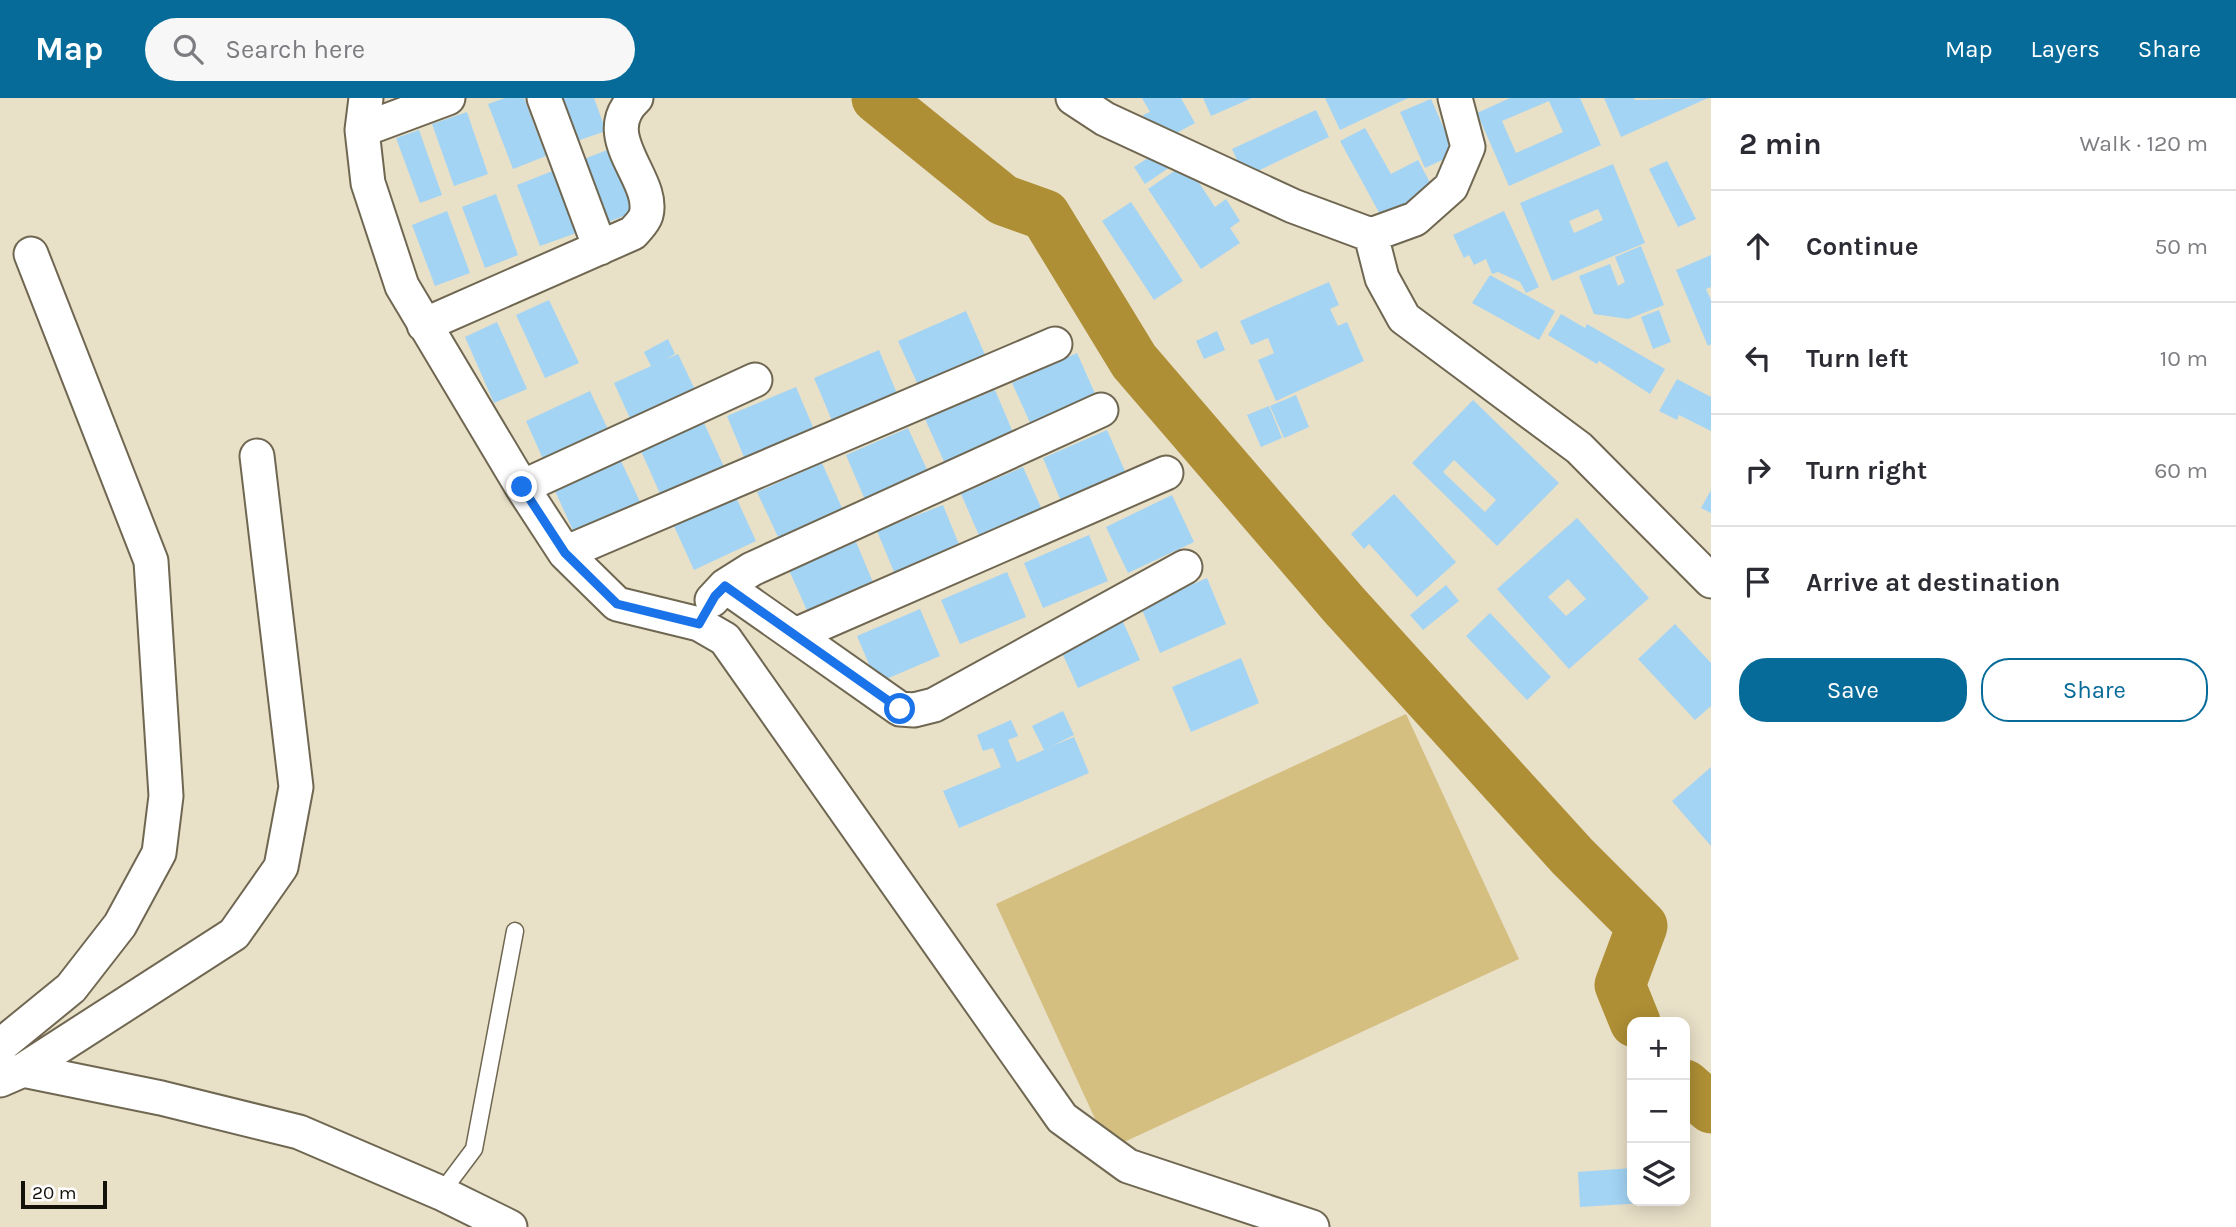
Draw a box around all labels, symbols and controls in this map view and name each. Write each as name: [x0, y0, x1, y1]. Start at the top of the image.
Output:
search box: [145, 18, 635, 81]
text: Map: [35, 30, 103, 68]
icon: search: [169, 30, 207, 68]
text: Search here: [225, 34, 365, 65]
text: Map: [1945, 35, 1993, 63]
text: Layers: [2031, 35, 2100, 63]
text: Share: [2138, 35, 2201, 63]
text: 2 min: [1739, 126, 1822, 162]
text: Walk · 120 m: [2080, 130, 2208, 157]
icon: ahead: [1739, 227, 1777, 265]
text: Continue: [1806, 231, 1918, 262]
text: 50 m: [2154, 233, 2208, 260]
icon: left: [1739, 339, 1777, 377]
text: Turn left: [1806, 343, 1908, 374]
text: 10 m: [2160, 345, 2208, 372]
icon: right: [1739, 451, 1777, 489]
text: Turn right: [1806, 455, 1927, 486]
text: 60 m: [2154, 457, 2208, 484]
route end: [506, 471, 537, 502]
icon: arrive: [1739, 563, 1777, 601]
text: Arrive at destination: [1806, 567, 2060, 598]
button: Save: [1739, 658, 1967, 722]
button: Share: [1981, 658, 2208, 722]
route start: [884, 693, 915, 724]
map controls: [1627, 1017, 1690, 1206]
button: +: [1627, 1017, 1690, 1080]
button: −: [1627, 1080, 1690, 1143]
button: layers: [1627, 1143, 1690, 1206]
scale bar: [21, 1178, 107, 1210]
text: 20 m: [32, 1182, 77, 1204]

